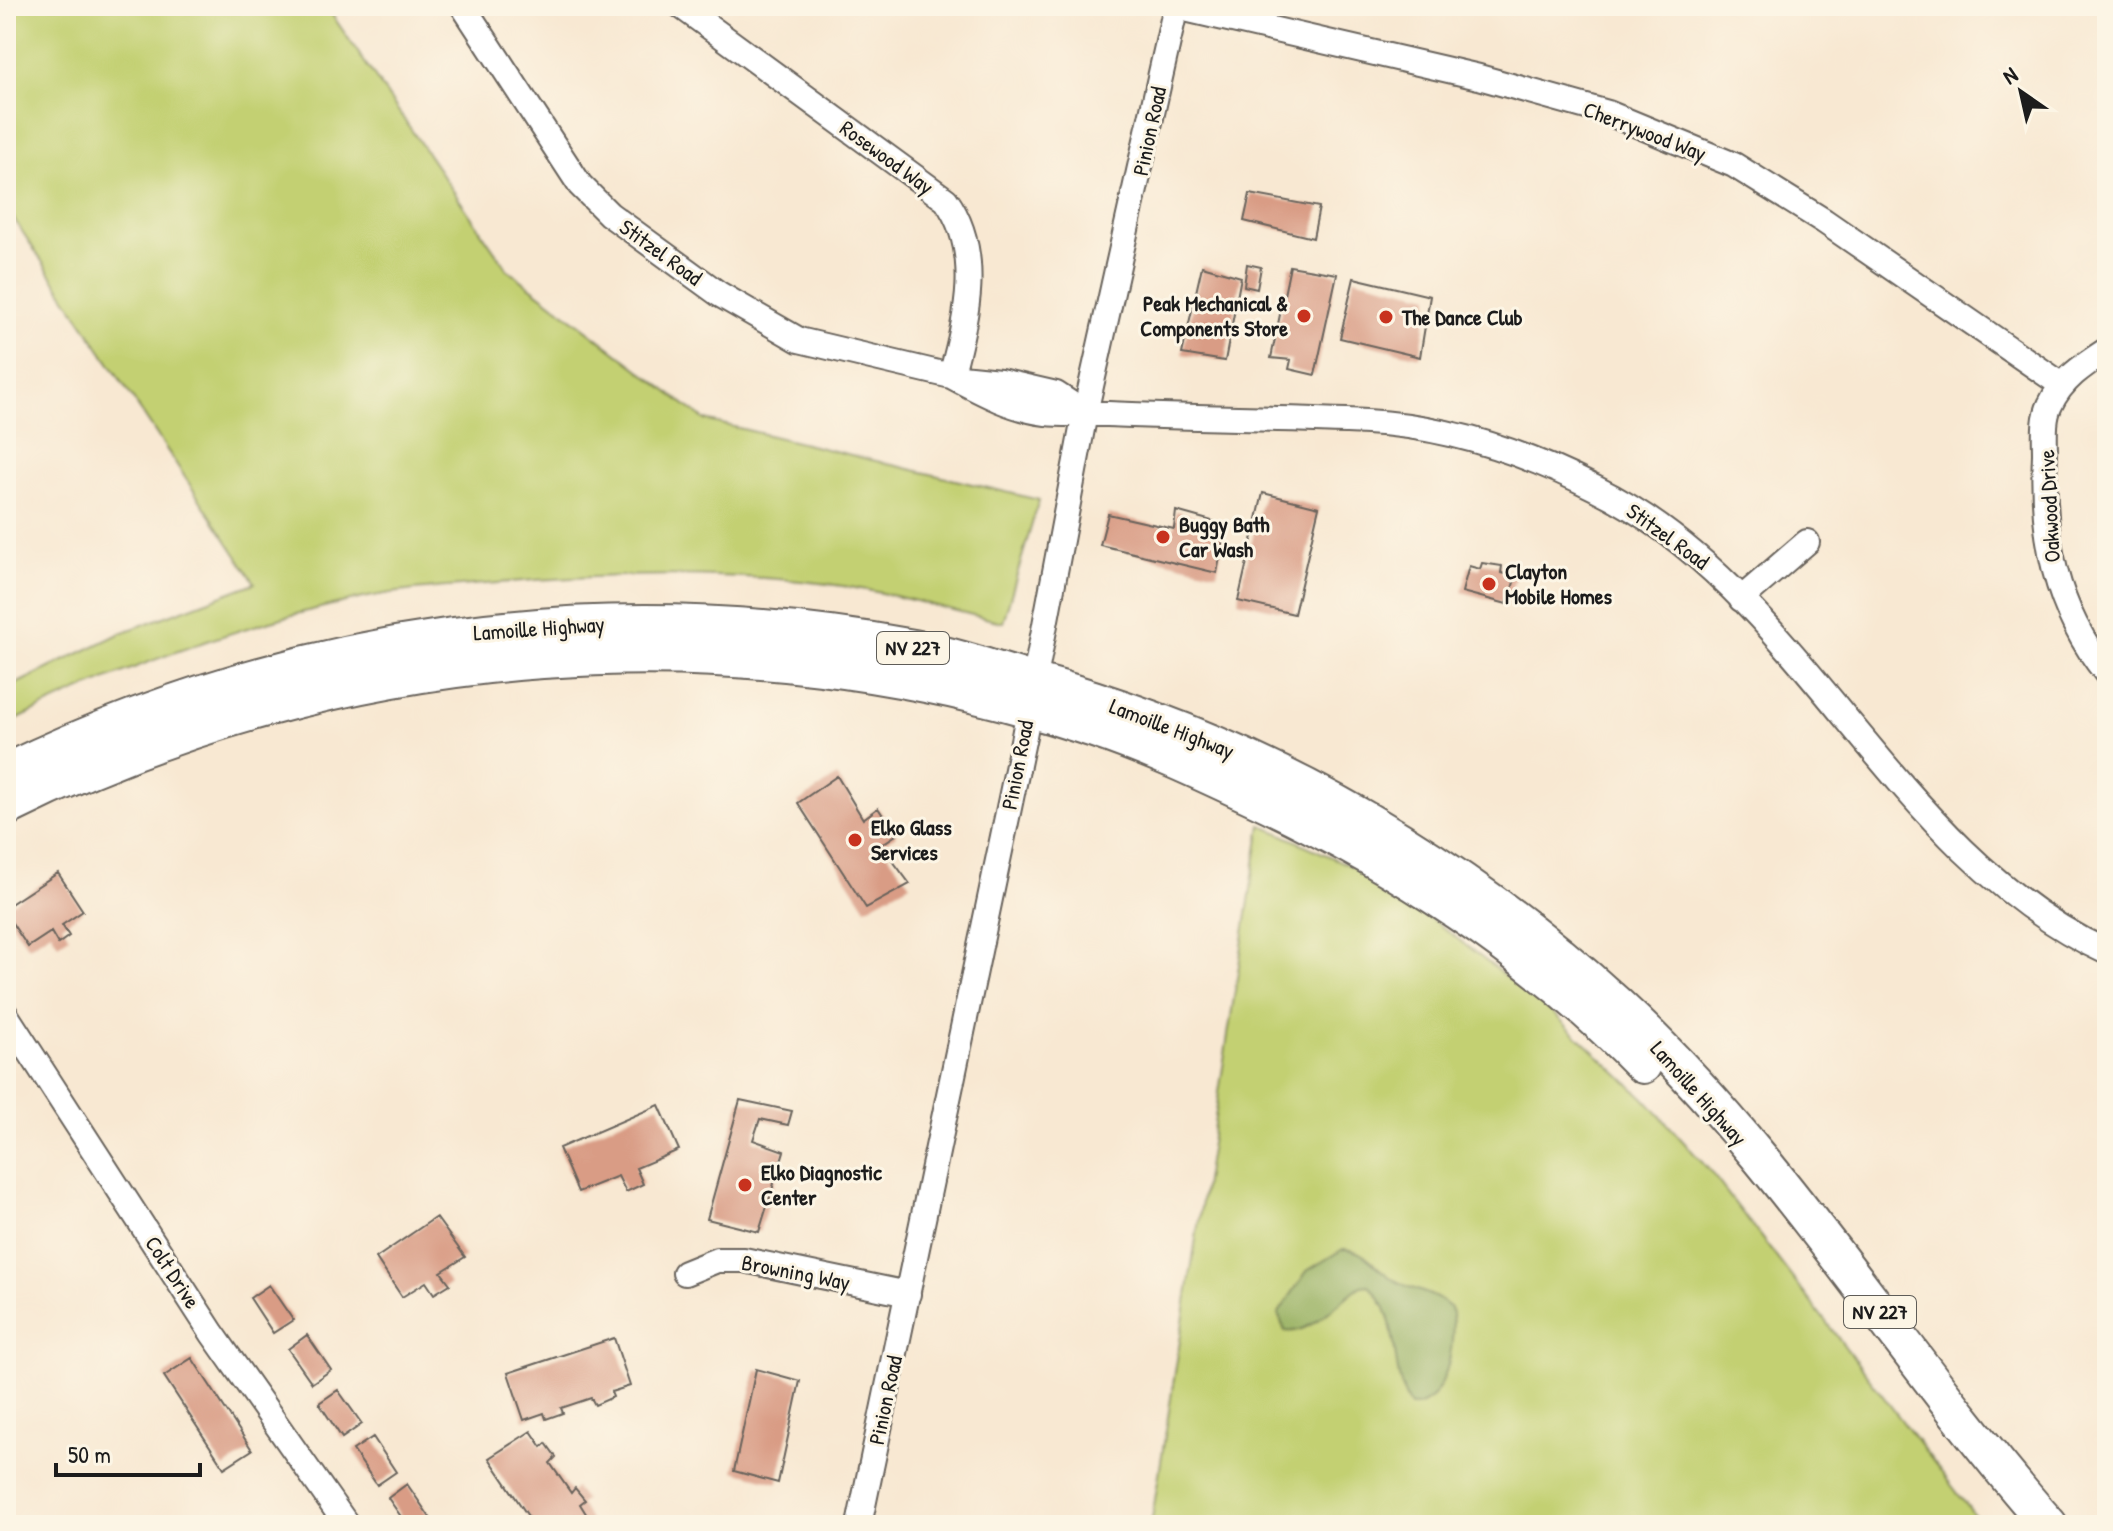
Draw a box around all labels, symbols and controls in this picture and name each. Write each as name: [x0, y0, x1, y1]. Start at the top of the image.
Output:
north arrow: [1981, 52, 2061, 132]
text: N: [1997, 60, 2023, 91]
street label: Pinion Road: [1125, 83, 1173, 178]
street label: Cherrywood Way: [1579, 94, 1711, 168]
street label: Rosewood Way: [834, 113, 940, 201]
street label: Stitzel Road: [614, 212, 709, 292]
place label: Peak Mechanical & Components Store: [1140, 288, 1288, 344]
place label: The Dance Club: [1401, 302, 1523, 332]
marker: Peak Mechanical & Components Store: [1295, 307, 1313, 325]
marker: The Dance Club: [1377, 308, 1395, 326]
street label: Oakwood Drive: [2031, 449, 2067, 563]
street label: Stitzel Road: [1621, 496, 1716, 576]
place label: Buggy Bath Car Wash: [1179, 509, 1270, 564]
marker: Buggy Bath Car Wash: [1154, 528, 1172, 546]
place label: Clayton Mobile Homes: [1505, 556, 1612, 611]
marker: Clayton Mobile Homes: [1480, 575, 1498, 593]
street label: Lamoille Highway: [472, 608, 606, 648]
road number: NV 227: [877, 632, 949, 664]
street label: Lamoille Highway: [1105, 690, 1239, 766]
street label: Pinion Road: [994, 717, 1040, 812]
place label: Elko Glass Services: [871, 812, 952, 867]
marker: Elko Glass Services: [846, 831, 864, 849]
street label: Lamoille Highway: [1644, 1034, 1754, 1152]
place label: Elko Diagnostic Center: [761, 1157, 882, 1212]
marker: Elko Diagnostic Center: [736, 1176, 754, 1194]
street label: Colt Drive: [138, 1230, 208, 1314]
street label: Browning Way: [739, 1247, 853, 1297]
road number: NV 227: [1844, 1296, 1916, 1328]
street label: Pinion Road: [861, 1352, 909, 1447]
scale bar: [56, 1427, 200, 1477]
text: 50 m: [68, 1438, 111, 1470]

